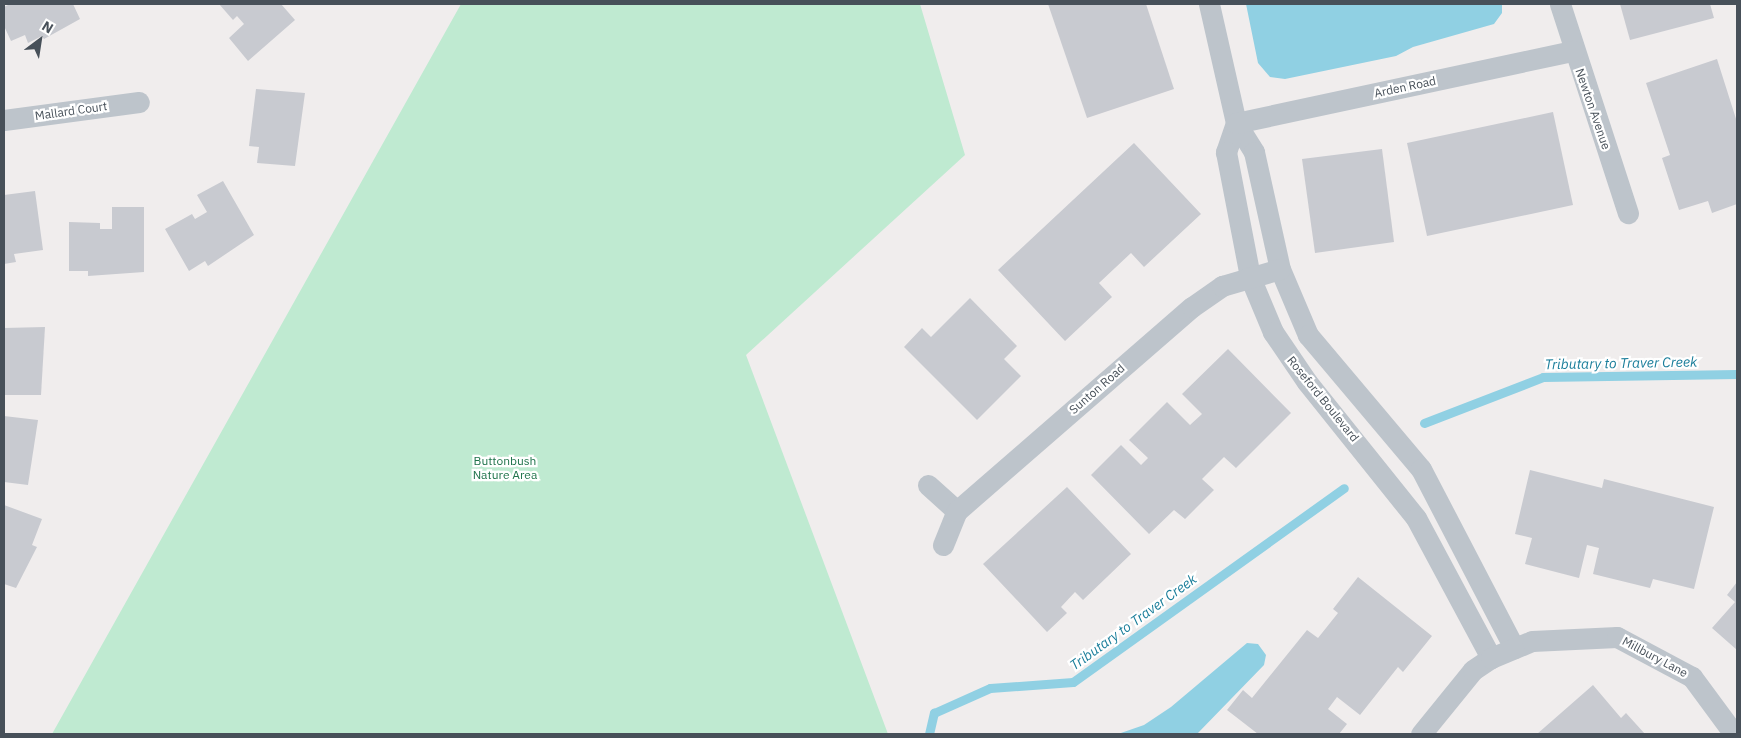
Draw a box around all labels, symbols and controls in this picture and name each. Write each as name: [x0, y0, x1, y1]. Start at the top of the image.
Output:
north arrow: [15, 15, 65, 65]
text: N: [39, 17, 57, 37]
street label: Newton Avenue: [1572, 67, 1614, 151]
street label: Arden Road: [1373, 73, 1437, 101]
street label: Mallard Court: [34, 99, 108, 123]
street label: Roseford Boulevard: [1284, 353, 1362, 445]
water label: Tributary to Traver Creek: [1545, 353, 1697, 373]
street label: Sunton Road: [1066, 361, 1128, 417]
park label: Buttonbush Nature Area: [473, 454, 537, 482]
water label: Tributary to Traver Creek: [1066, 570, 1200, 674]
street label: Millbury Lane: [1620, 634, 1690, 680]

